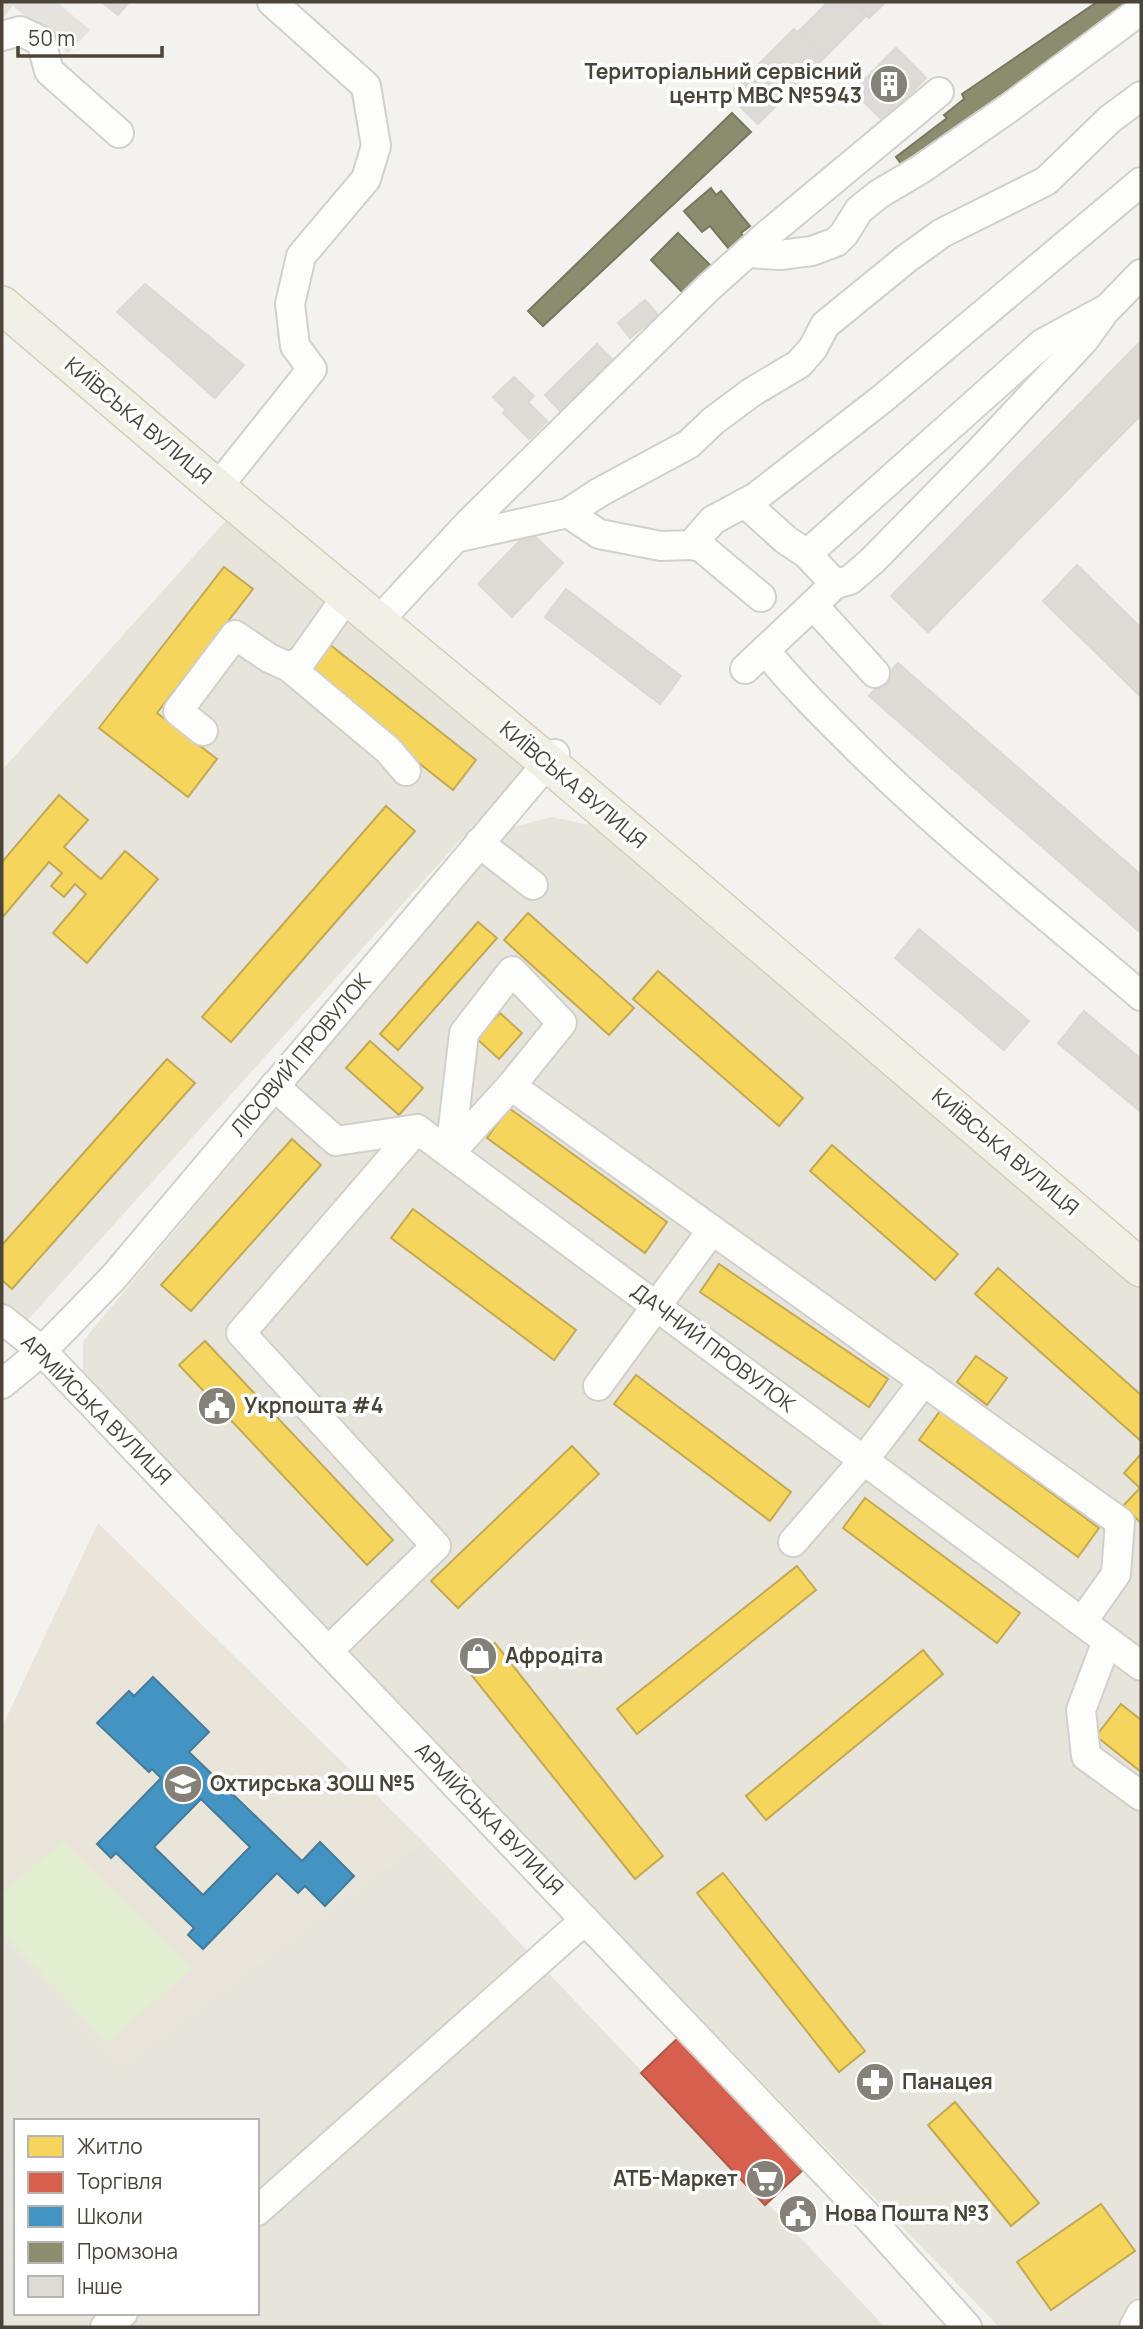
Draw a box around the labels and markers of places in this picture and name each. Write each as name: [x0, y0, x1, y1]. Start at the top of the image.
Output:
place label: Територіальний сервісний центр МВС №5943: [584, 57, 862, 109]
building icon: Територіальний сервісний центр МВС №5943: [868, 63, 910, 105]
public building icon: Укрпошта #4: [196, 1385, 238, 1427]
place label: Укрпошта #4: [244, 1391, 383, 1419]
shop icon: Афродіта: [457, 1635, 499, 1677]
place label: Афродіта: [505, 1641, 603, 1669]
school or university icon: Охтирська ЗОШ №5: [162, 1763, 204, 1805]
place label: Охтирська ЗОШ №5: [210, 1769, 415, 1797]
pharmacy icon: Панацея: [854, 2061, 896, 2103]
place label: Панацея: [902, 2067, 993, 2095]
supermarket icon: АТБ-Маркет: [744, 2158, 786, 2200]
place label: АТБ-Маркет: [613, 2164, 738, 2192]
public building icon: Нова Пошта №3: [777, 2193, 819, 2235]
place label: Нова Пошта №3: [825, 2199, 989, 2227]

